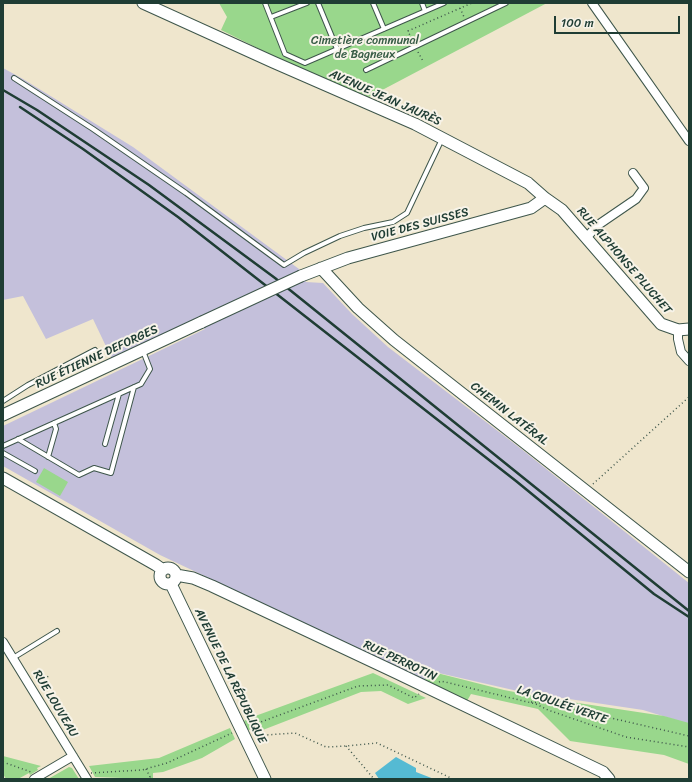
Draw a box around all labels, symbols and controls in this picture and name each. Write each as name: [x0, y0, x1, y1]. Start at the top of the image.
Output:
scale bar: [556, 8, 682, 34]
text: 100 m: [561, 12, 594, 34]
park label: Cimetière communal de Bagneux: [311, 34, 419, 62]
street label: AVENUE JEAN JAURÈS: [327, 67, 443, 129]
street label: VOIE DES SUISSES: [370, 205, 470, 245]
street label: RUE ALPHONSE PLUCHET: [574, 205, 674, 317]
street label: RUE ÉTIENNE DEFORGES: [34, 322, 160, 392]
street label: CHEMIN LATÉRAL: [467, 379, 551, 449]
street label: AVENUE DE LA RÉPUBLIQUE: [191, 606, 269, 746]
street label: RUE PERROTIN: [361, 638, 439, 684]
street label: RUE LOUVEAU: [29, 668, 81, 740]
street label: LA COULÉE VERTE: [515, 683, 609, 727]

